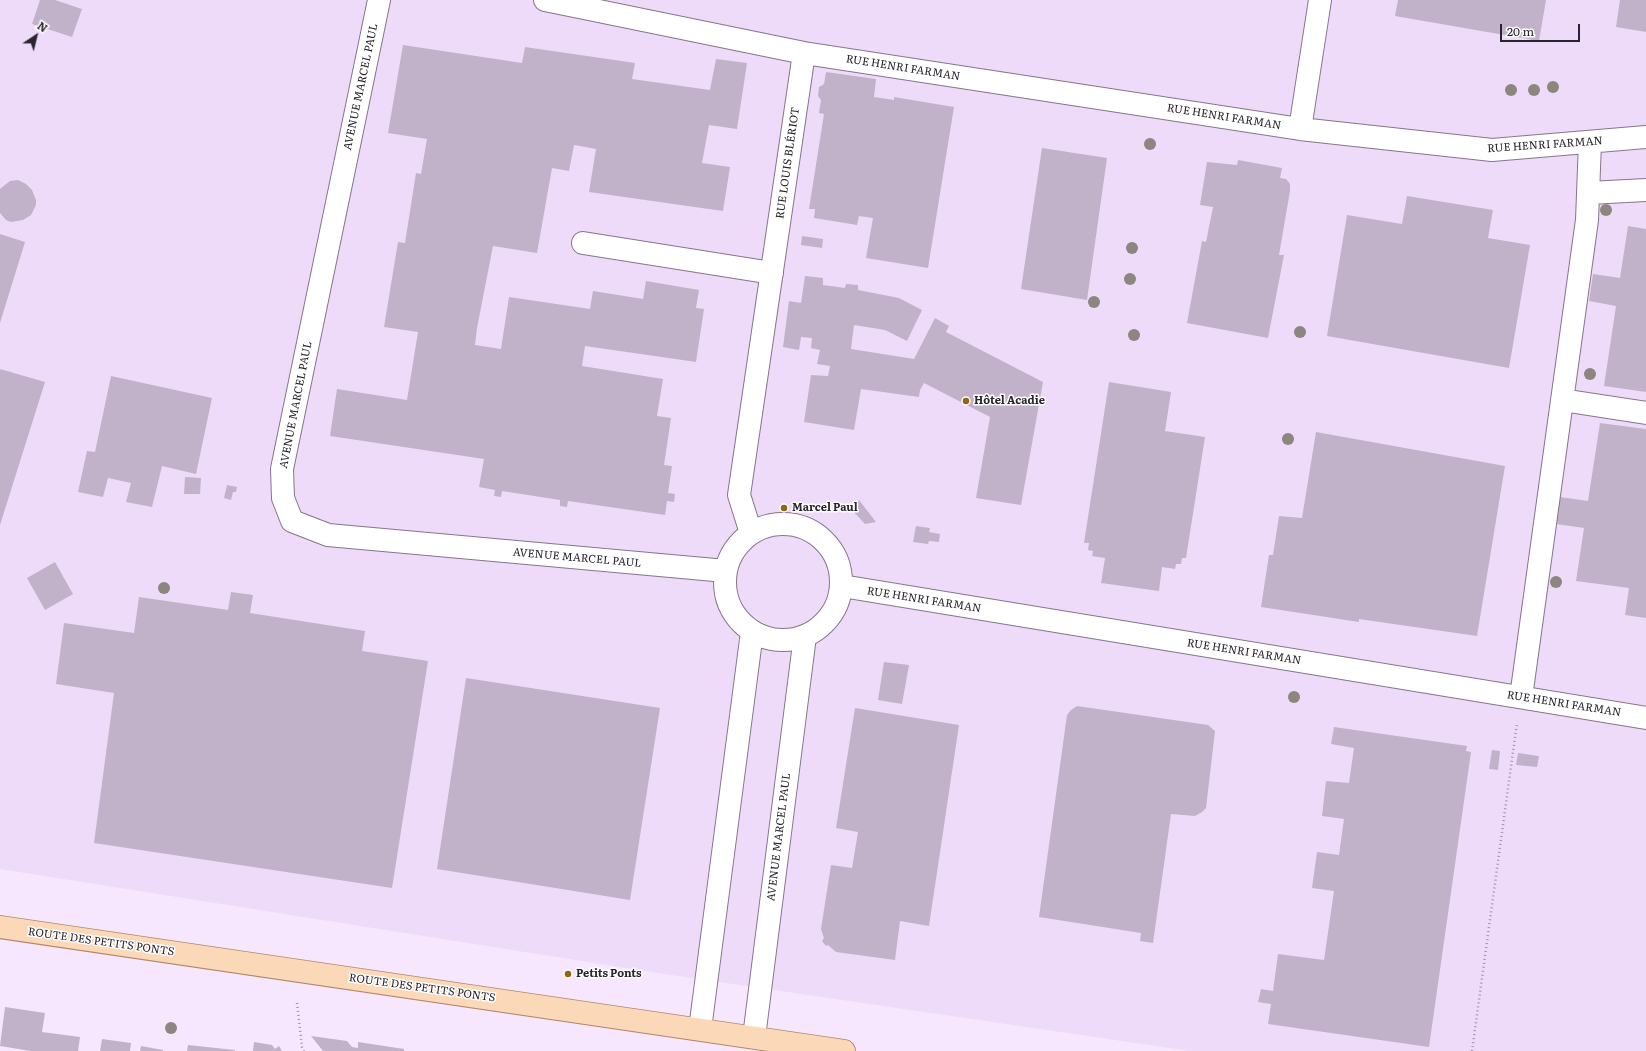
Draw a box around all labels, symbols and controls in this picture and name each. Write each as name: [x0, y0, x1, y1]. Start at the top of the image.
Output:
north arrow: [16, 16, 56, 56]
scale bar: [1502, 16, 1582, 42]
text: N: [35, 17, 51, 35]
street label: AVENUE MARCEL PAUL: [341, 22, 381, 152]
text: 20 m: [1507, 22, 1534, 40]
street label: RUE HENRI FARMAN: [845, 52, 961, 84]
street label: RUE HENRI FARMAN: [1166, 101, 1282, 133]
street label: RUE LOUIS BLÉRIOT: [774, 106, 802, 220]
street label: RUE HENRI FARMAN: [1487, 134, 1603, 156]
street label: AVENUE MARCEL PAUL: [277, 340, 315, 470]
place label: Hôtel Acadie: [974, 394, 1045, 408]
marker: Hôtel Acadie: [961, 396, 971, 406]
place label: Marcel Paul: [792, 501, 858, 515]
marker: Marcel Paul: [779, 503, 789, 513]
street label: AVENUE MARCEL PAUL: [512, 546, 642, 570]
street label: RUE HENRI FARMAN: [866, 584, 982, 616]
street label: RUE HENRI FARMAN: [1186, 636, 1302, 668]
street label: RUE HENRI FARMAN: [1506, 688, 1622, 720]
street label: AVENUE MARCEL PAUL: [765, 772, 793, 902]
street label: ROUTE DES PETITS PONTS: [27, 925, 175, 959]
place label: Petits Ponts: [576, 967, 641, 981]
marker: Petits Ponts: [563, 969, 573, 979]
street label: ROUTE DES PETITS PONTS: [348, 971, 496, 1005]

